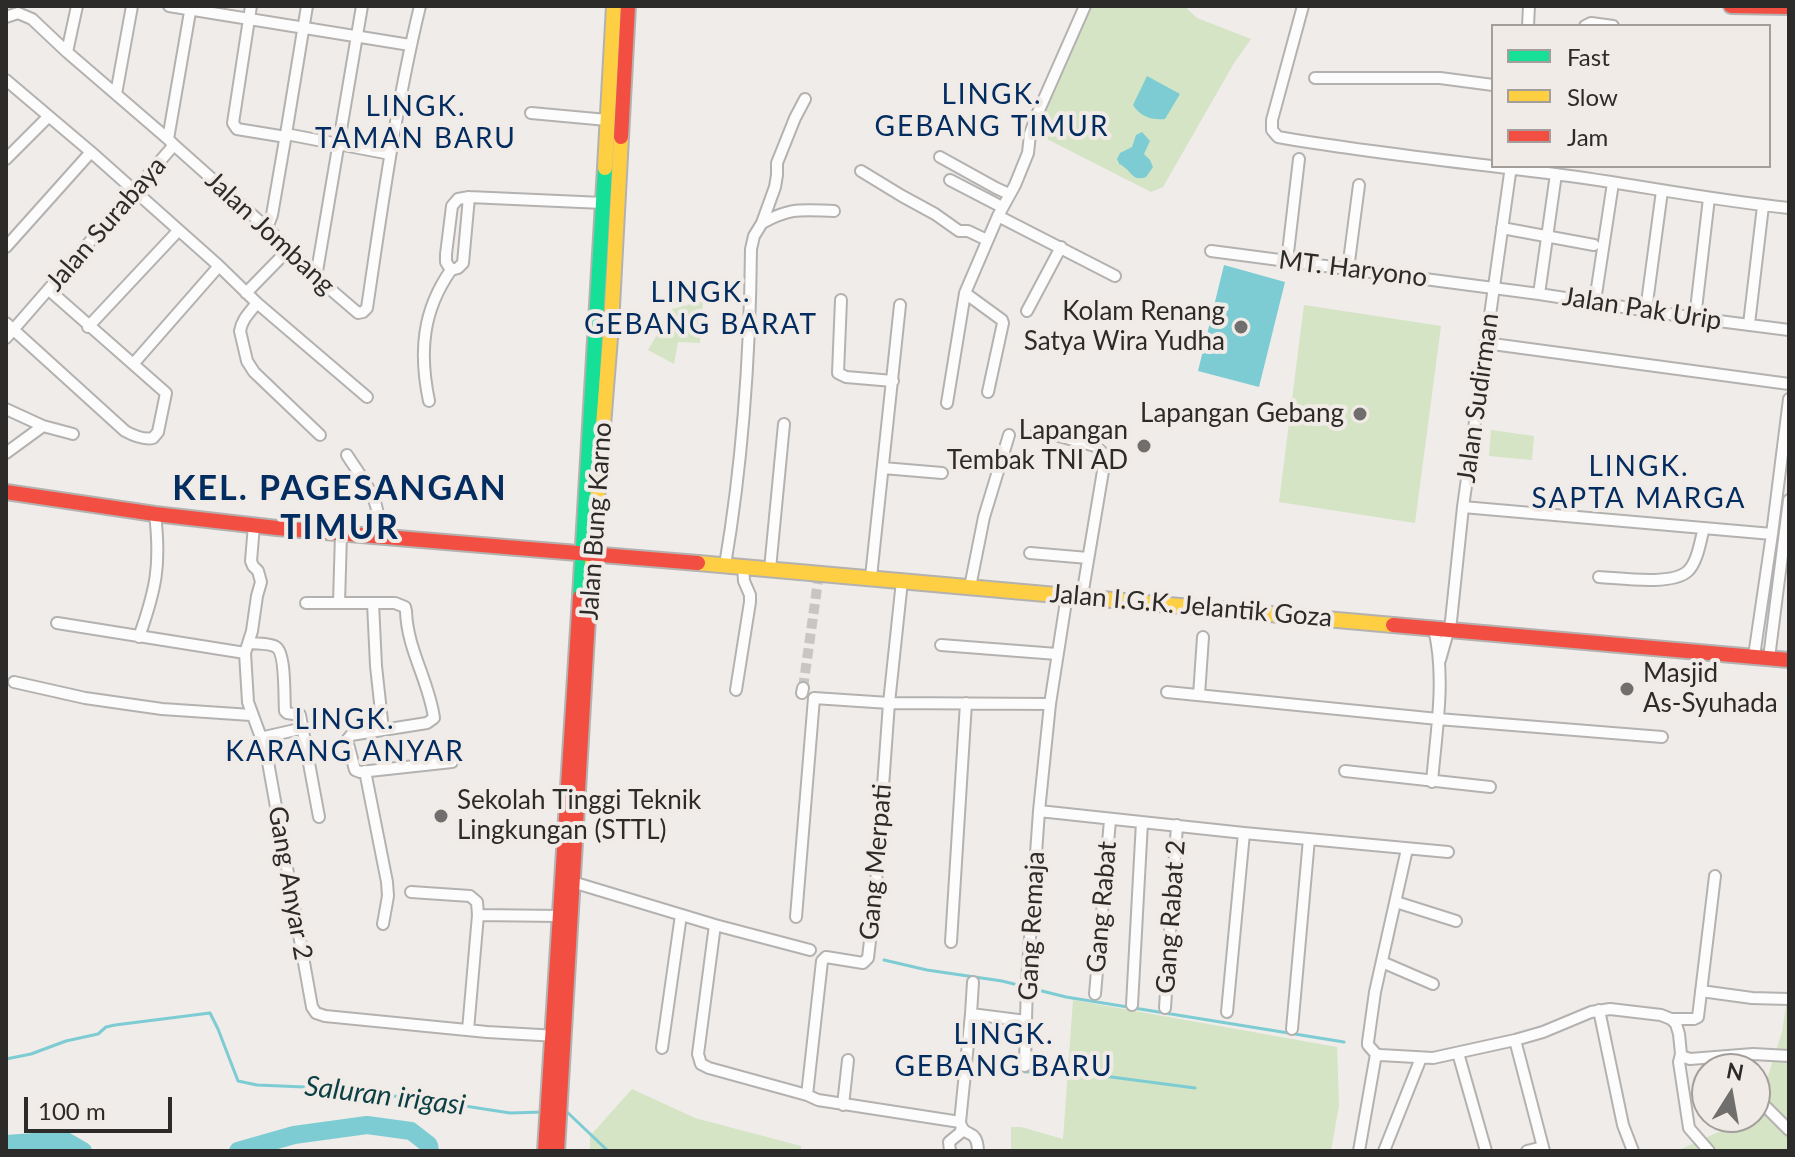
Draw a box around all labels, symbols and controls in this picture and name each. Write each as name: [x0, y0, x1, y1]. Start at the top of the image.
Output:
legend: [1491, 24, 1771, 168]
text: Fast: [1567, 42, 1610, 71]
district label: LINGK. GEBANG TIMUR: [875, 78, 1109, 144]
text: Slow: [1567, 82, 1618, 111]
district label: LINGK. TAMAN BARU: [315, 90, 517, 156]
text: Jam: [1567, 122, 1608, 151]
street label: Jalan Surabaya: [39, 151, 173, 297]
street label: Jalan Jombang: [199, 165, 341, 301]
street label: MT. Haryono: [1277, 244, 1429, 294]
district label: LINGK. GEBANG BARAT: [584, 276, 818, 342]
street label: Jalan Pak Urip: [1560, 281, 1724, 337]
place label: Kolam Renang Satya Wira Yudha: [1024, 296, 1225, 358]
street label: Jalan Sudirman: [1451, 311, 1505, 485]
marker: Kolam Renang Satya Wira Yudha: [1232, 318, 1250, 336]
place label: Lapangan Gebang: [1140, 398, 1344, 430]
marker: Lapangan Gebang: [1351, 405, 1369, 423]
place label: Lapangan Tembak TNI AD: [947, 415, 1128, 476]
street label: Jalan Bung Karno: [574, 421, 618, 621]
marker: Lapangan Tembak TNI AD: [1135, 437, 1153, 455]
district label: LINGK. SAPTA MARGA: [1532, 450, 1746, 516]
district label: KEL. PAGESANGAN TIMUR: [172, 469, 508, 548]
street label: Jalan I.G.K. Jelantik Goza: [1049, 578, 1333, 634]
place label: Masjid As-Syuhada: [1643, 658, 1778, 720]
marker: Masjid As-Syuhada: [1618, 680, 1636, 698]
district label: LINGK. KARANG ANYAR: [225, 703, 465, 769]
street label: Gang Merpati: [854, 783, 898, 941]
place label: Sekolah Tinggi Teknik Lingkungan (STTL): [457, 785, 701, 846]
street label: Gang Anyar 2: [261, 804, 319, 962]
marker: Sekolah Tinggi Teknik Lingkungan (STTL): [432, 807, 450, 825]
street label: Gang Rabat 2: [1150, 839, 1192, 995]
street label: Gang Rabat: [1081, 840, 1123, 974]
street label: Gang Remaja: [1013, 851, 1051, 1001]
district label: LINGK. GEBANG BARU: [894, 1018, 1114, 1084]
north arrow: [1691, 1053, 1771, 1133]
text: N: [1724, 1056, 1746, 1086]
water label: Saluran irigasi: [303, 1069, 467, 1123]
scale bar: [28, 1081, 176, 1131]
text: 100 m: [38, 1096, 106, 1125]

